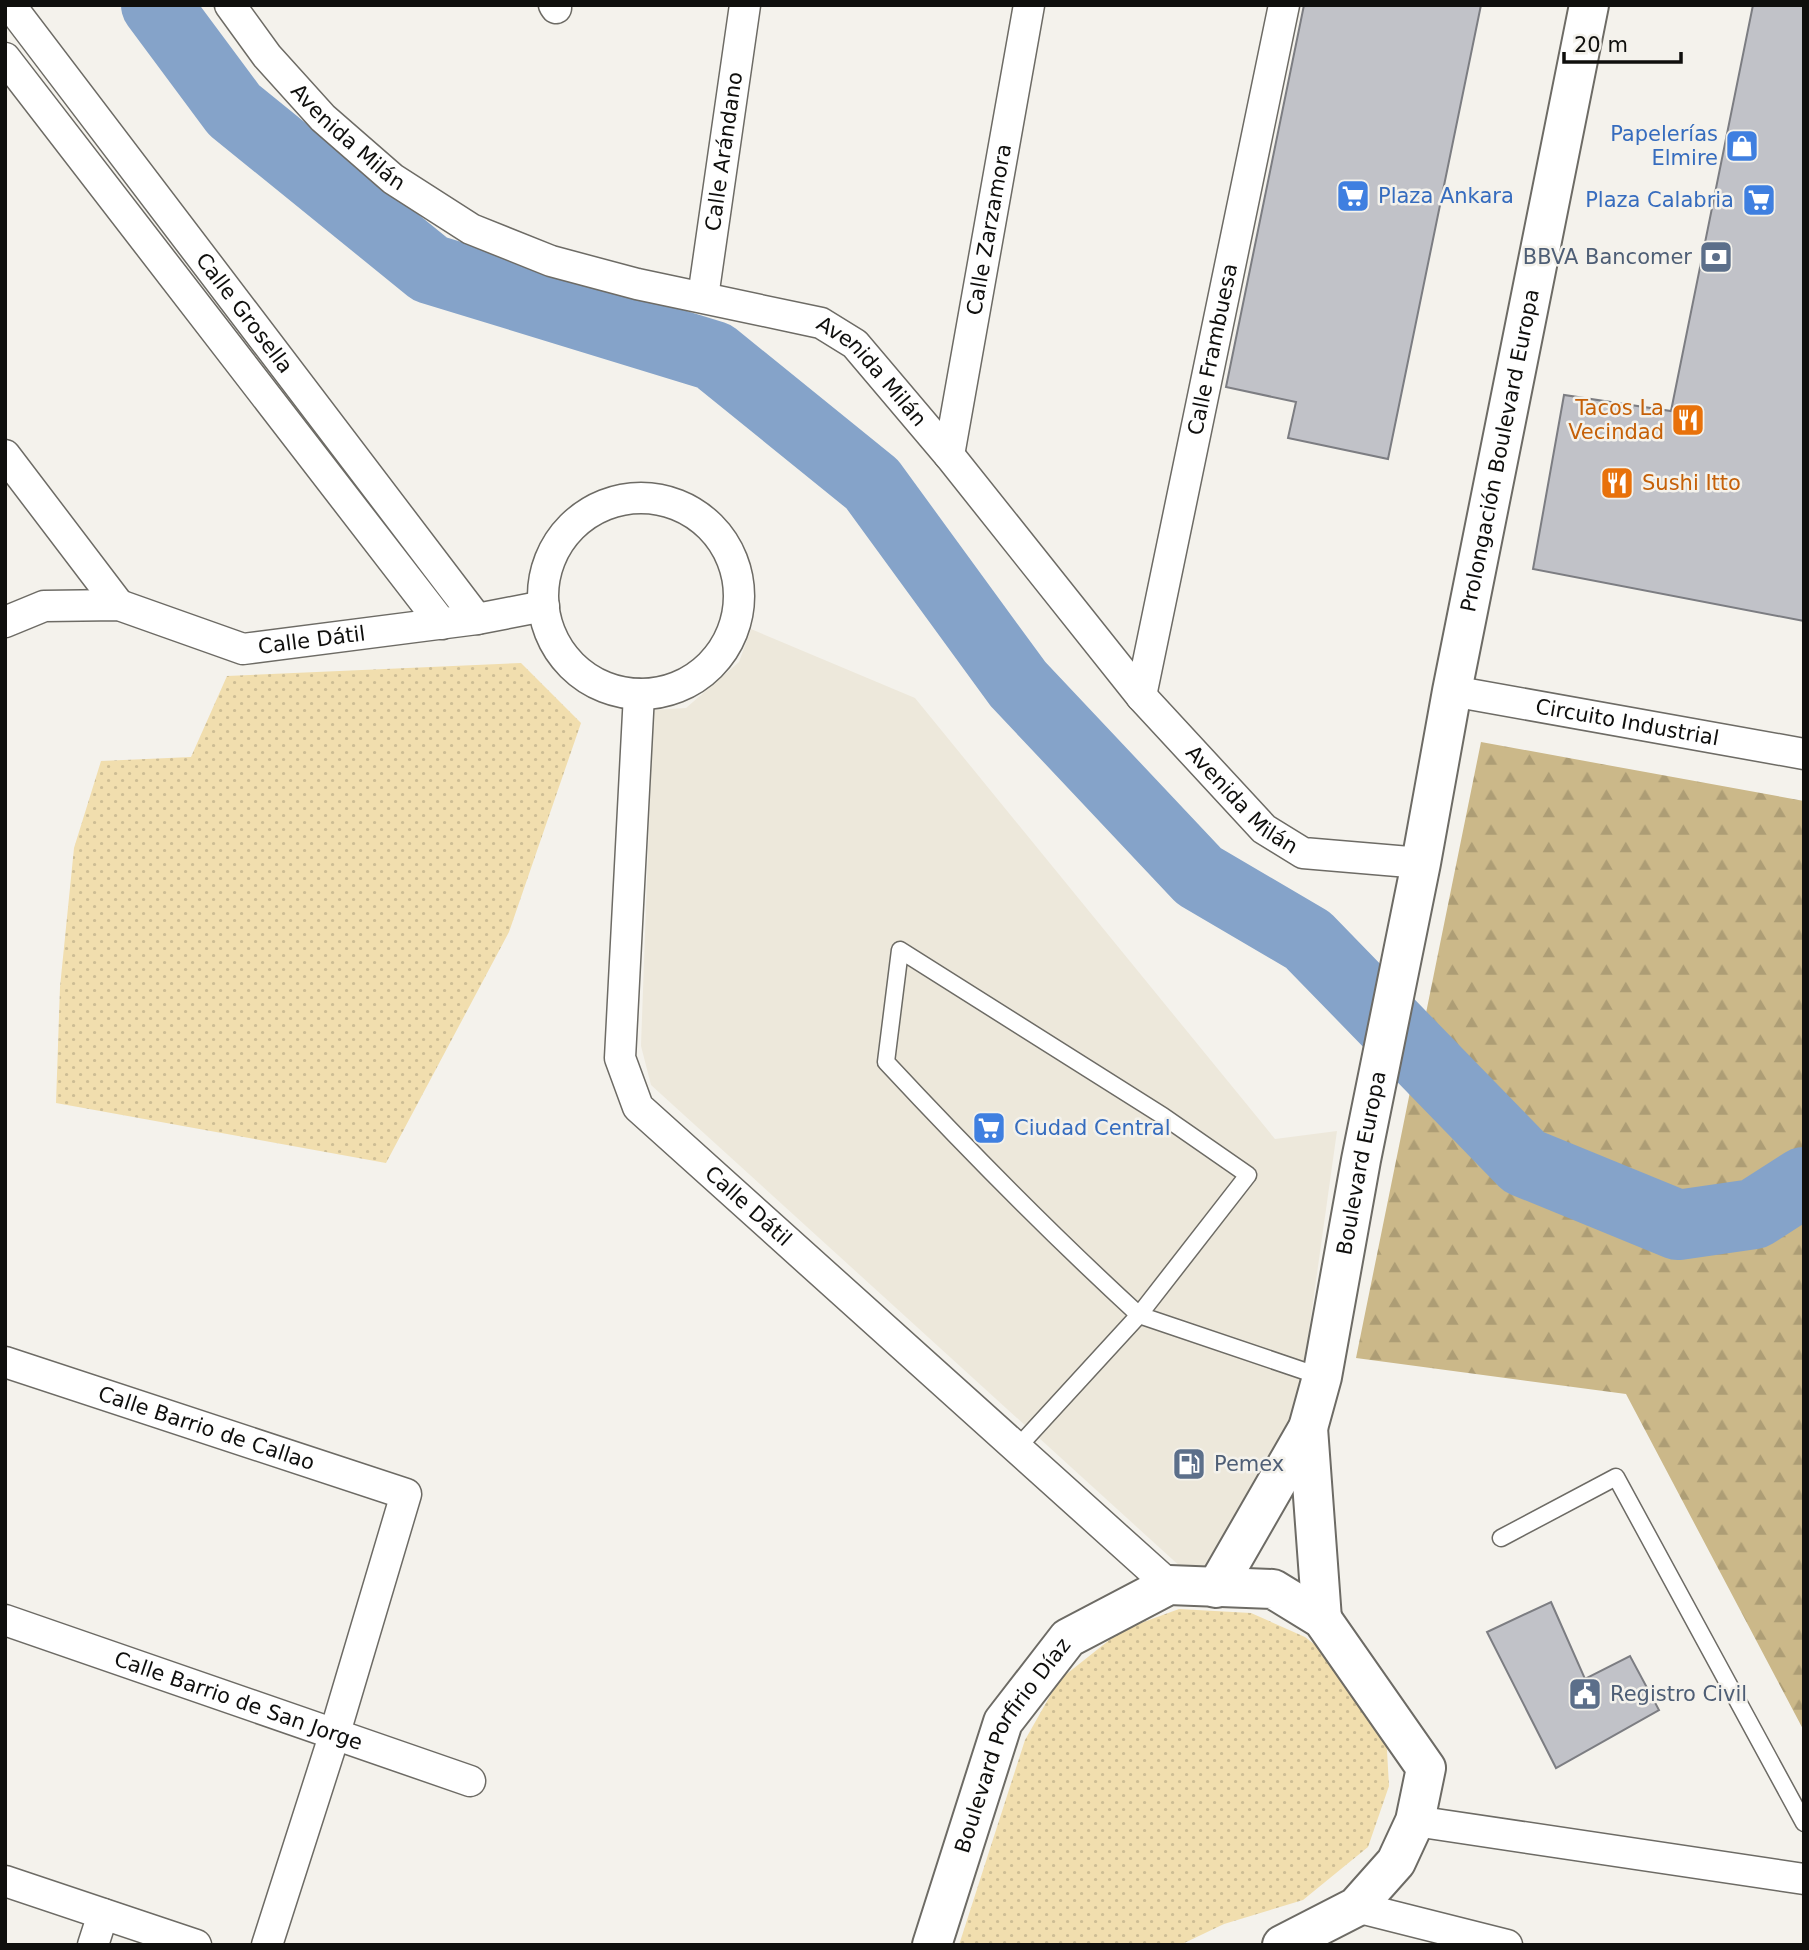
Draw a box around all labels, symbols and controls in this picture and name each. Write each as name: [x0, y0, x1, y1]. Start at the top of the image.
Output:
scale bar: [1564, 21, 1681, 65]
text: 20 m: [1574, 33, 1628, 57]
street label: Calle Arándano: [701, 70, 747, 233]
street label: Avenida Milán: [286, 79, 409, 196]
place label: Papelerías Elmire: [1610, 122, 1718, 170]
shop icon: Papelerías Elmire: [1723, 127, 1761, 165]
street label: Calle Zarzamora: [962, 142, 1016, 317]
supermarket icon: Plaza Ankara: [1334, 177, 1372, 215]
supermarket icon: Plaza Calabria: [1740, 181, 1778, 219]
place label: Plaza Ankara: [1378, 184, 1514, 208]
place label: Plaza Calabria: [1585, 188, 1734, 212]
bank icon: BBVA Bancomer: [1697, 238, 1735, 276]
place label: BBVA Bancomer: [1523, 245, 1692, 269]
street label: Calle Grosella: [191, 248, 298, 378]
street label: Calle Frambuesa: [1183, 261, 1242, 437]
street label: Prolongación Boulevard Europa: [1456, 287, 1544, 614]
street label: Avenida Milán: [812, 311, 931, 431]
place label: Tacos La Vecindad: [1568, 396, 1664, 444]
restaurant icon: Tacos La Vecindad: [1669, 401, 1707, 439]
restaurant icon: Sushi Itto: [1598, 464, 1636, 502]
place label: Sushi Itto: [1642, 471, 1741, 495]
street label: Calle Dátil: [257, 621, 367, 659]
street label: Circuito Industrial: [1534, 694, 1721, 751]
street label: Avenida Milán: [1181, 741, 1302, 859]
street label: Boulevard Europa: [1332, 1069, 1391, 1257]
supermarket icon: Ciudad Central: [970, 1109, 1008, 1147]
place label: Ciudad Central: [1014, 1116, 1170, 1140]
street label: Calle Dátil: [700, 1161, 796, 1251]
street label: Calle Barrio de Callao: [95, 1382, 318, 1475]
fuel station icon: Pemex: [1170, 1445, 1208, 1483]
place label: Pemex: [1214, 1452, 1284, 1476]
street label: Boulevard Porfirio Díaz: [950, 1633, 1075, 1856]
street label: Calle Barrio de San Jorge: [111, 1647, 366, 1755]
public building icon: Registro Civil: [1566, 1675, 1604, 1713]
place label: Registro Civil: [1610, 1682, 1747, 1706]

